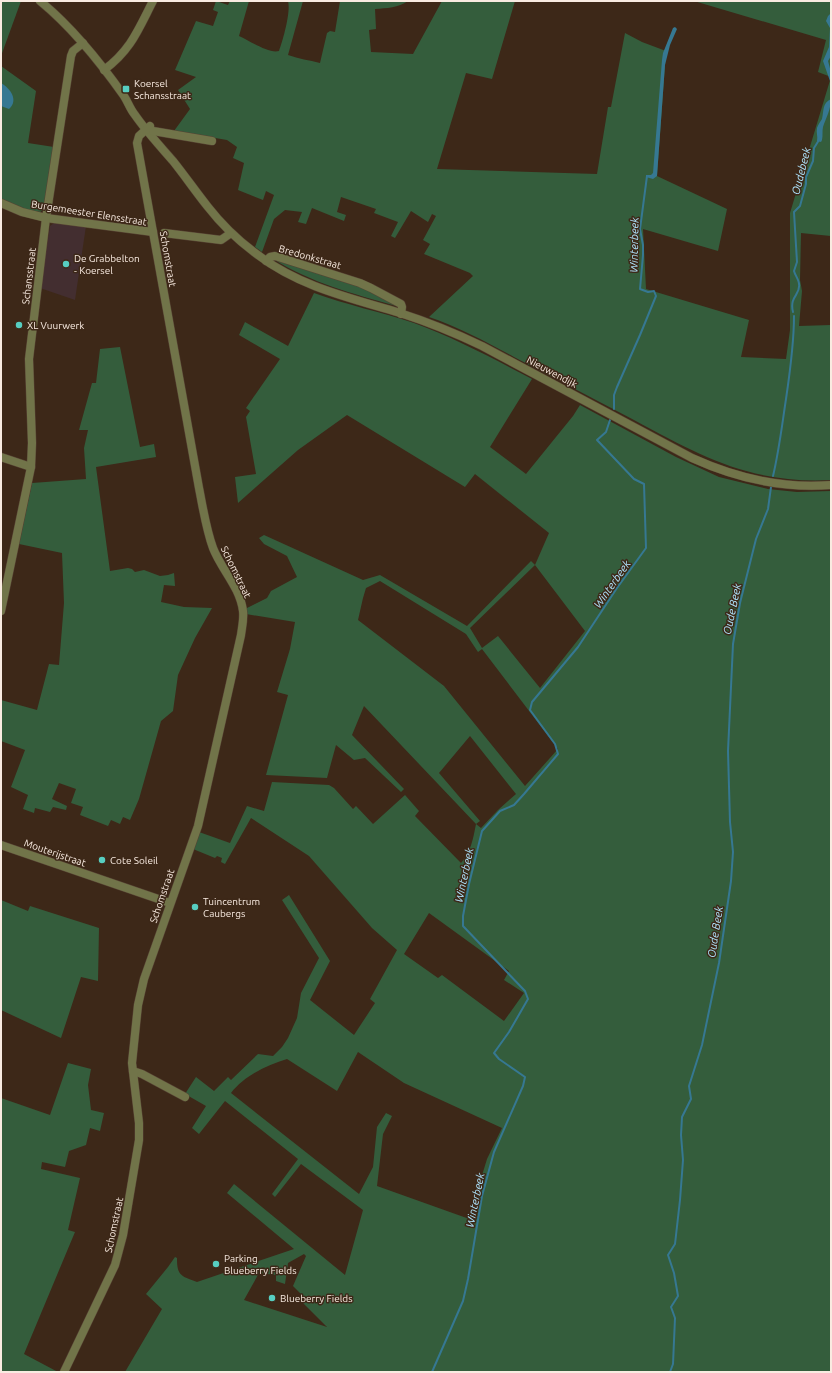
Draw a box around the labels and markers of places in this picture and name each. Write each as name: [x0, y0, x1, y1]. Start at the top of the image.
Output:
place label: Koersel Schansstraat: [134, 78, 191, 101]
marker: Koersel Schansstraat: [121, 84, 131, 94]
place label: De Grabbelton - Koersel: [74, 253, 140, 276]
marker: De Grabbelton - Koersel: [61, 259, 71, 269]
marker: XL Vuurwerk: [14, 320, 24, 330]
place label: XL Vuurwerk: [27, 320, 84, 331]
marker: Cote Soleil: [97, 855, 107, 865]
place label: Cote Soleil: [110, 855, 158, 866]
place label: Tuincentrum Caubergs: [203, 896, 260, 919]
marker: Tuincentrum Caubergs: [190, 902, 200, 912]
place label: Parking Blueberry Fields: [224, 1253, 297, 1276]
marker: Parking Blueberry Fields: [211, 1259, 221, 1269]
marker: Blueberry Fields: [267, 1293, 277, 1303]
place label: Blueberry Fields: [280, 1293, 353, 1304]

